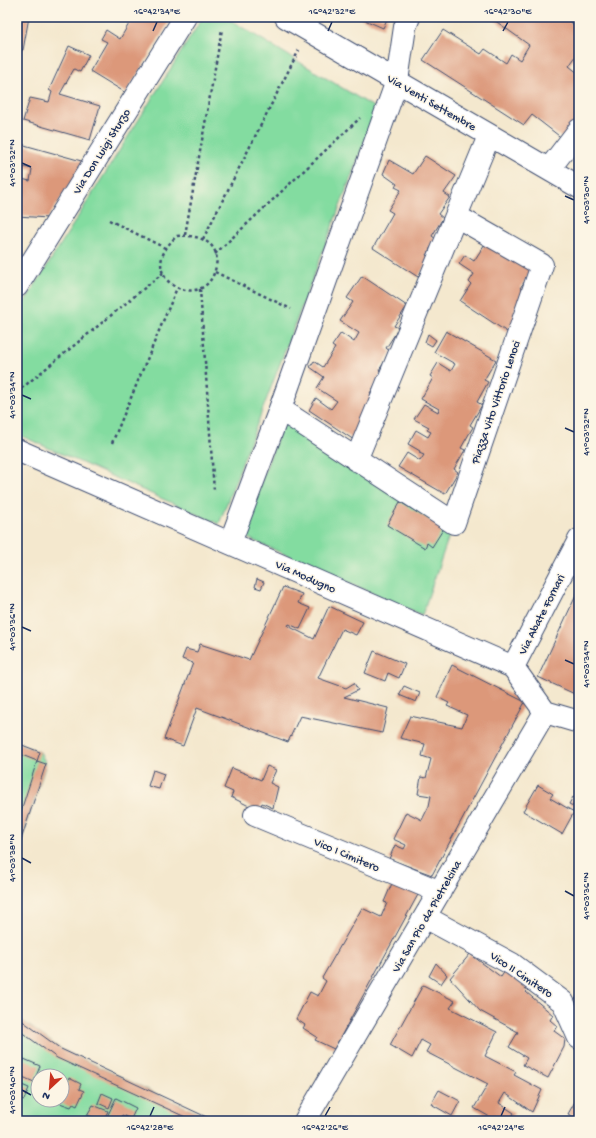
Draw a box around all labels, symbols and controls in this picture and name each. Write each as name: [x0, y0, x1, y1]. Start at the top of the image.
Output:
text: 16°42'34"E: [133, 6, 181, 18]
text: 16°42'32"E: [308, 6, 356, 18]
text: 16°42'30"E: [483, 6, 532, 18]
street label: Via Venti Settembre: [383, 72, 479, 135]
street label: Via Don Luigi Sturzo: [70, 107, 135, 198]
text: 41°03'32"N: [7, 139, 19, 187]
text: 41°03'30"N: [581, 175, 593, 224]
street label: Piazza Vito Vittorio Lenoci: [469, 339, 525, 467]
text: 41°03'34"N: [7, 371, 19, 419]
text: 41°03'32"N: [581, 408, 593, 456]
street label: Via Modugno: [272, 558, 338, 597]
street label: Via Abate Fornari: [516, 572, 569, 658]
text: 41°03'36"N: [7, 603, 19, 651]
text: 41°03'34"N: [581, 640, 593, 688]
text: 41°03'38"N: [7, 834, 19, 882]
street label: Vico I Cimitero: [310, 835, 381, 876]
street label: Via San Pio da Pietrelcina: [389, 858, 466, 976]
text: 41°03'36"N: [581, 872, 593, 920]
street label: Vico II Cimitero: [486, 949, 555, 1002]
text: 41°03'40"N: [7, 1066, 19, 1114]
north arrow: [30, 1068, 70, 1108]
text: N: [41, 1088, 52, 1102]
text: 16°42'28"E: [126, 1122, 174, 1134]
text: 16°42'26"E: [301, 1122, 349, 1134]
text: 16°42'24"E: [477, 1122, 525, 1134]

